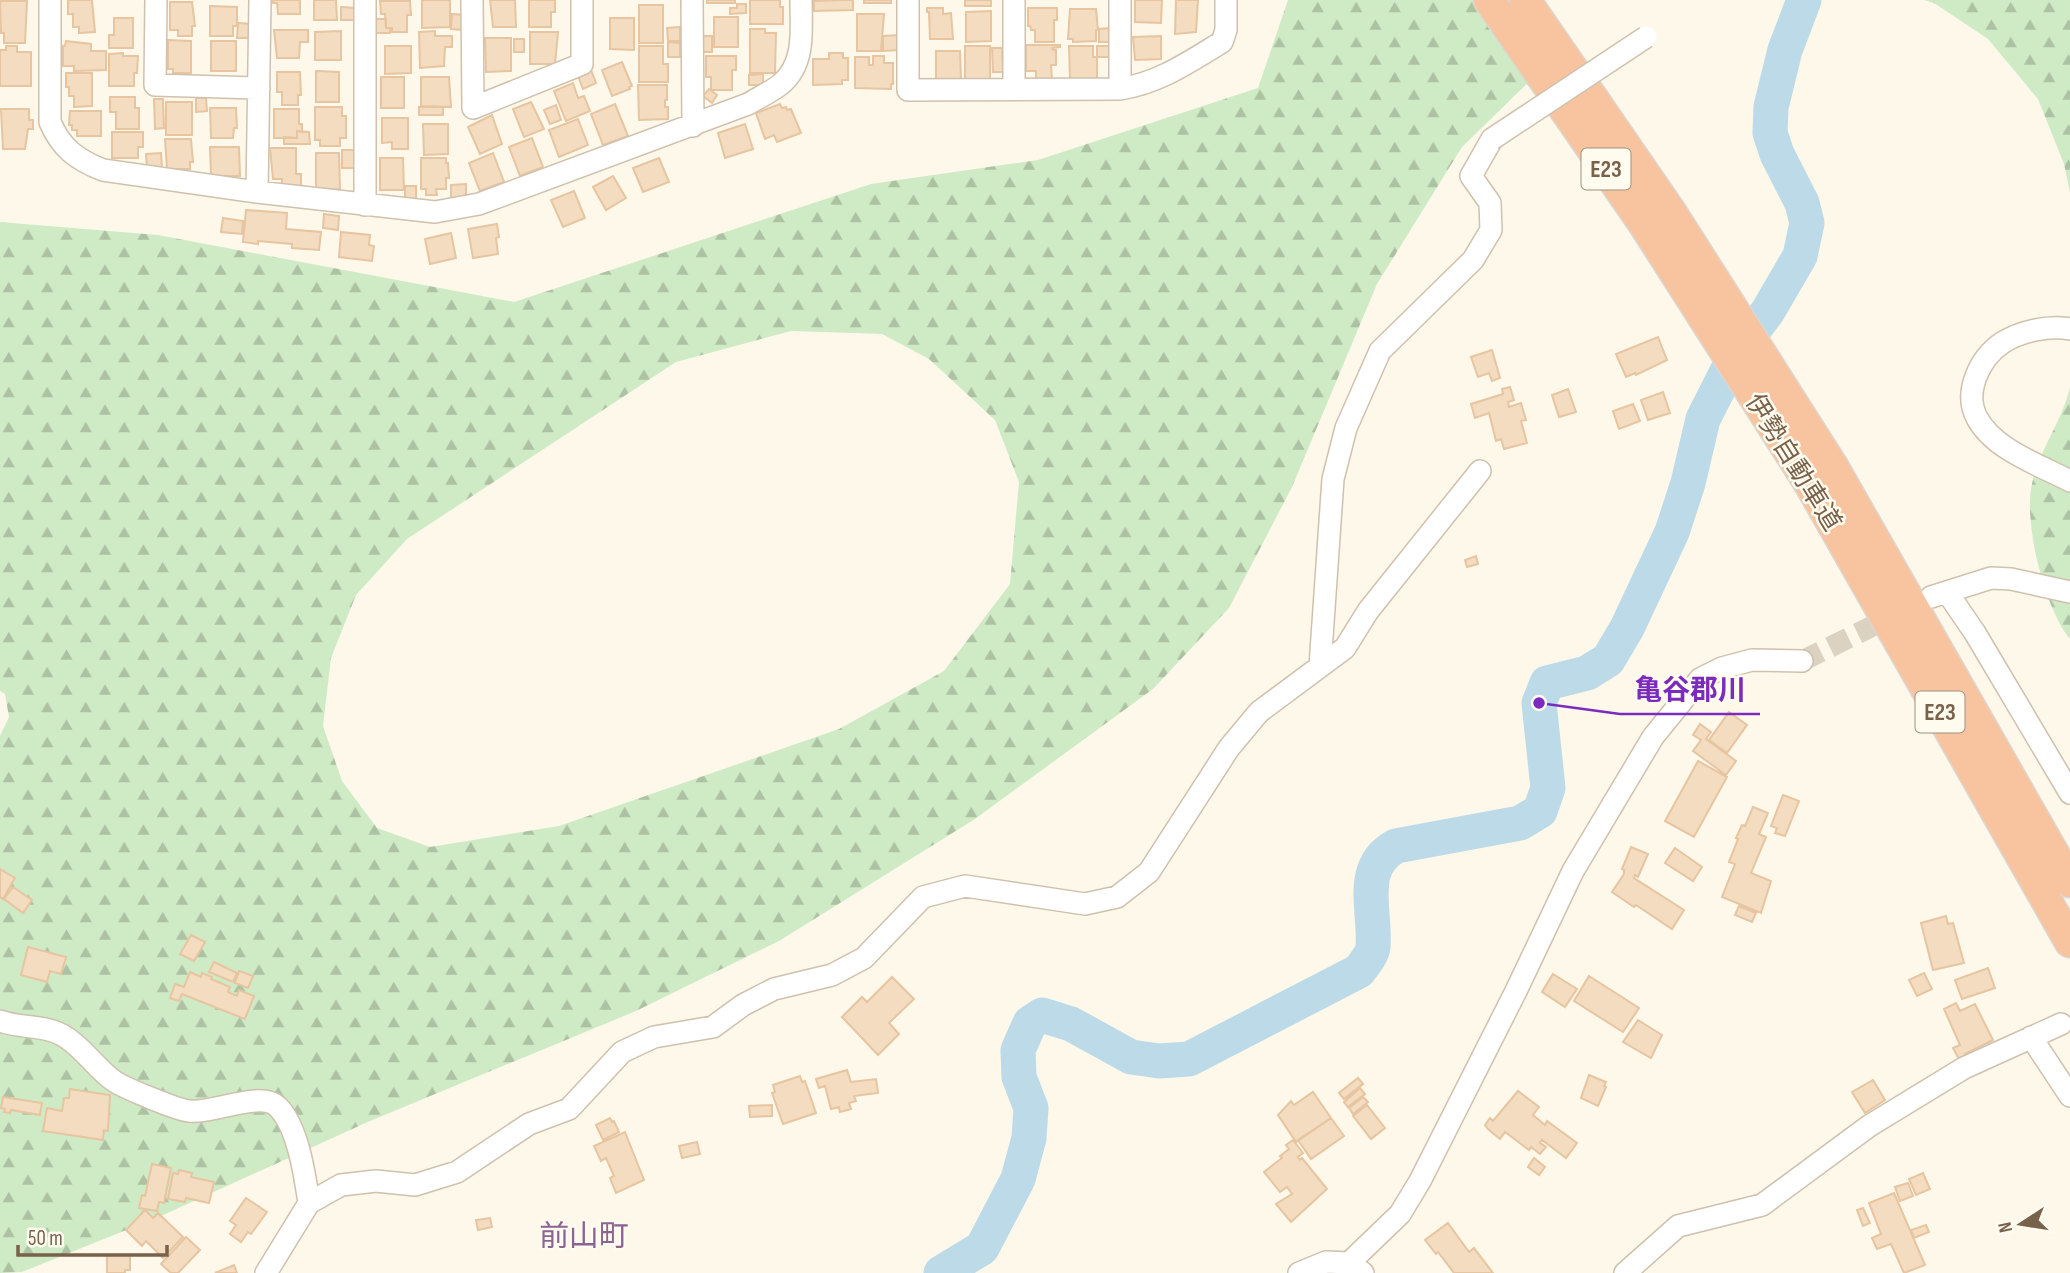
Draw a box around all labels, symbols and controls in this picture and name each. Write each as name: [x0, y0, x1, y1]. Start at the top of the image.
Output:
road number: E23: [1582, 148, 1630, 190]
street label: 伊勢自動車道: [1738, 388, 1847, 537]
callout: 亀谷郡川: [1620, 665, 1760, 714]
text: 亀谷郡川: [1634, 674, 1746, 707]
road number: E23: [1916, 692, 1965, 732]
north arrow: [1986, 1189, 2056, 1259]
scale bar: [18, 1214, 166, 1258]
district label: 前山町: [539, 1219, 629, 1255]
text: N: [1994, 1220, 2018, 1235]
text: 50 m: [28, 1226, 63, 1251]

